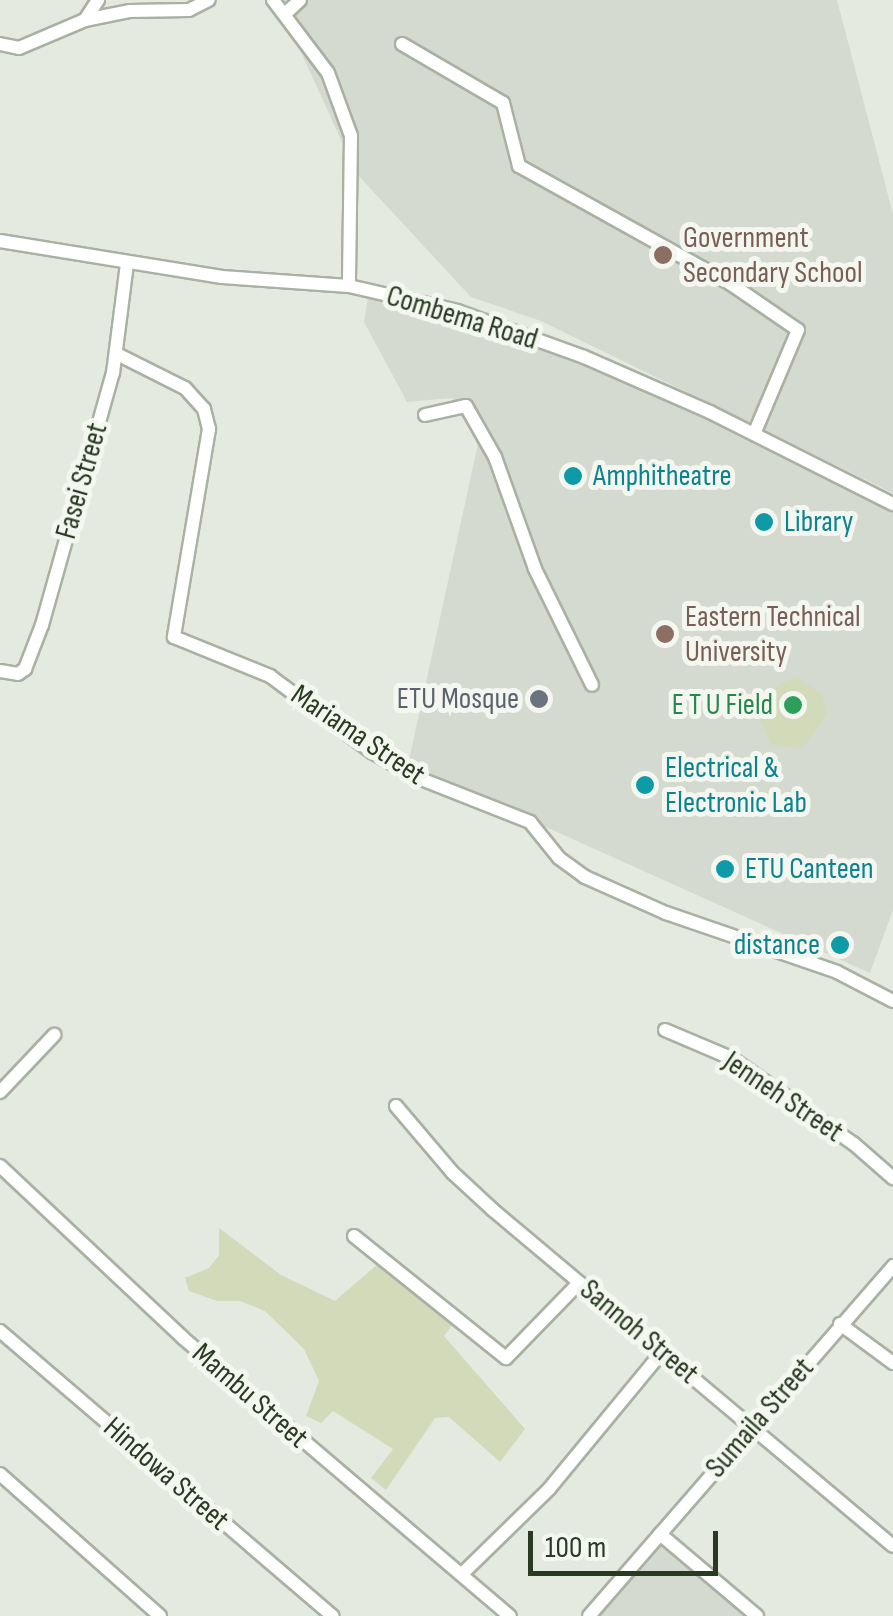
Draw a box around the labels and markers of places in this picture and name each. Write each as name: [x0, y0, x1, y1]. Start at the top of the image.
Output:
place label: Government Secondary School: [683, 220, 862, 290]
marker: Government Secondary School: [652, 244, 674, 266]
place label: Amphitheatre: [593, 458, 731, 494]
marker: Amphitheatre: [562, 465, 584, 487]
place label: Library: [784, 504, 853, 540]
marker: Library: [753, 511, 775, 533]
place label: Eastern Technical University: [685, 599, 861, 670]
marker: Eastern Technical University: [654, 623, 676, 645]
place label: ETU Mosque: [397, 681, 519, 717]
place label: E T U Field: [672, 687, 773, 723]
marker: ETU Mosque: [528, 688, 550, 710]
marker: E T U Field: [782, 694, 804, 716]
place label: Electrical & Electronic Lab: [665, 750, 807, 820]
marker: Electrical & Electronic Lab: [634, 774, 656, 796]
place label: ETU Canteen: [745, 851, 874, 887]
marker: ETU Canteen: [714, 858, 736, 880]
place label: distance: [734, 927, 820, 963]
marker: distance: [829, 934, 851, 956]

